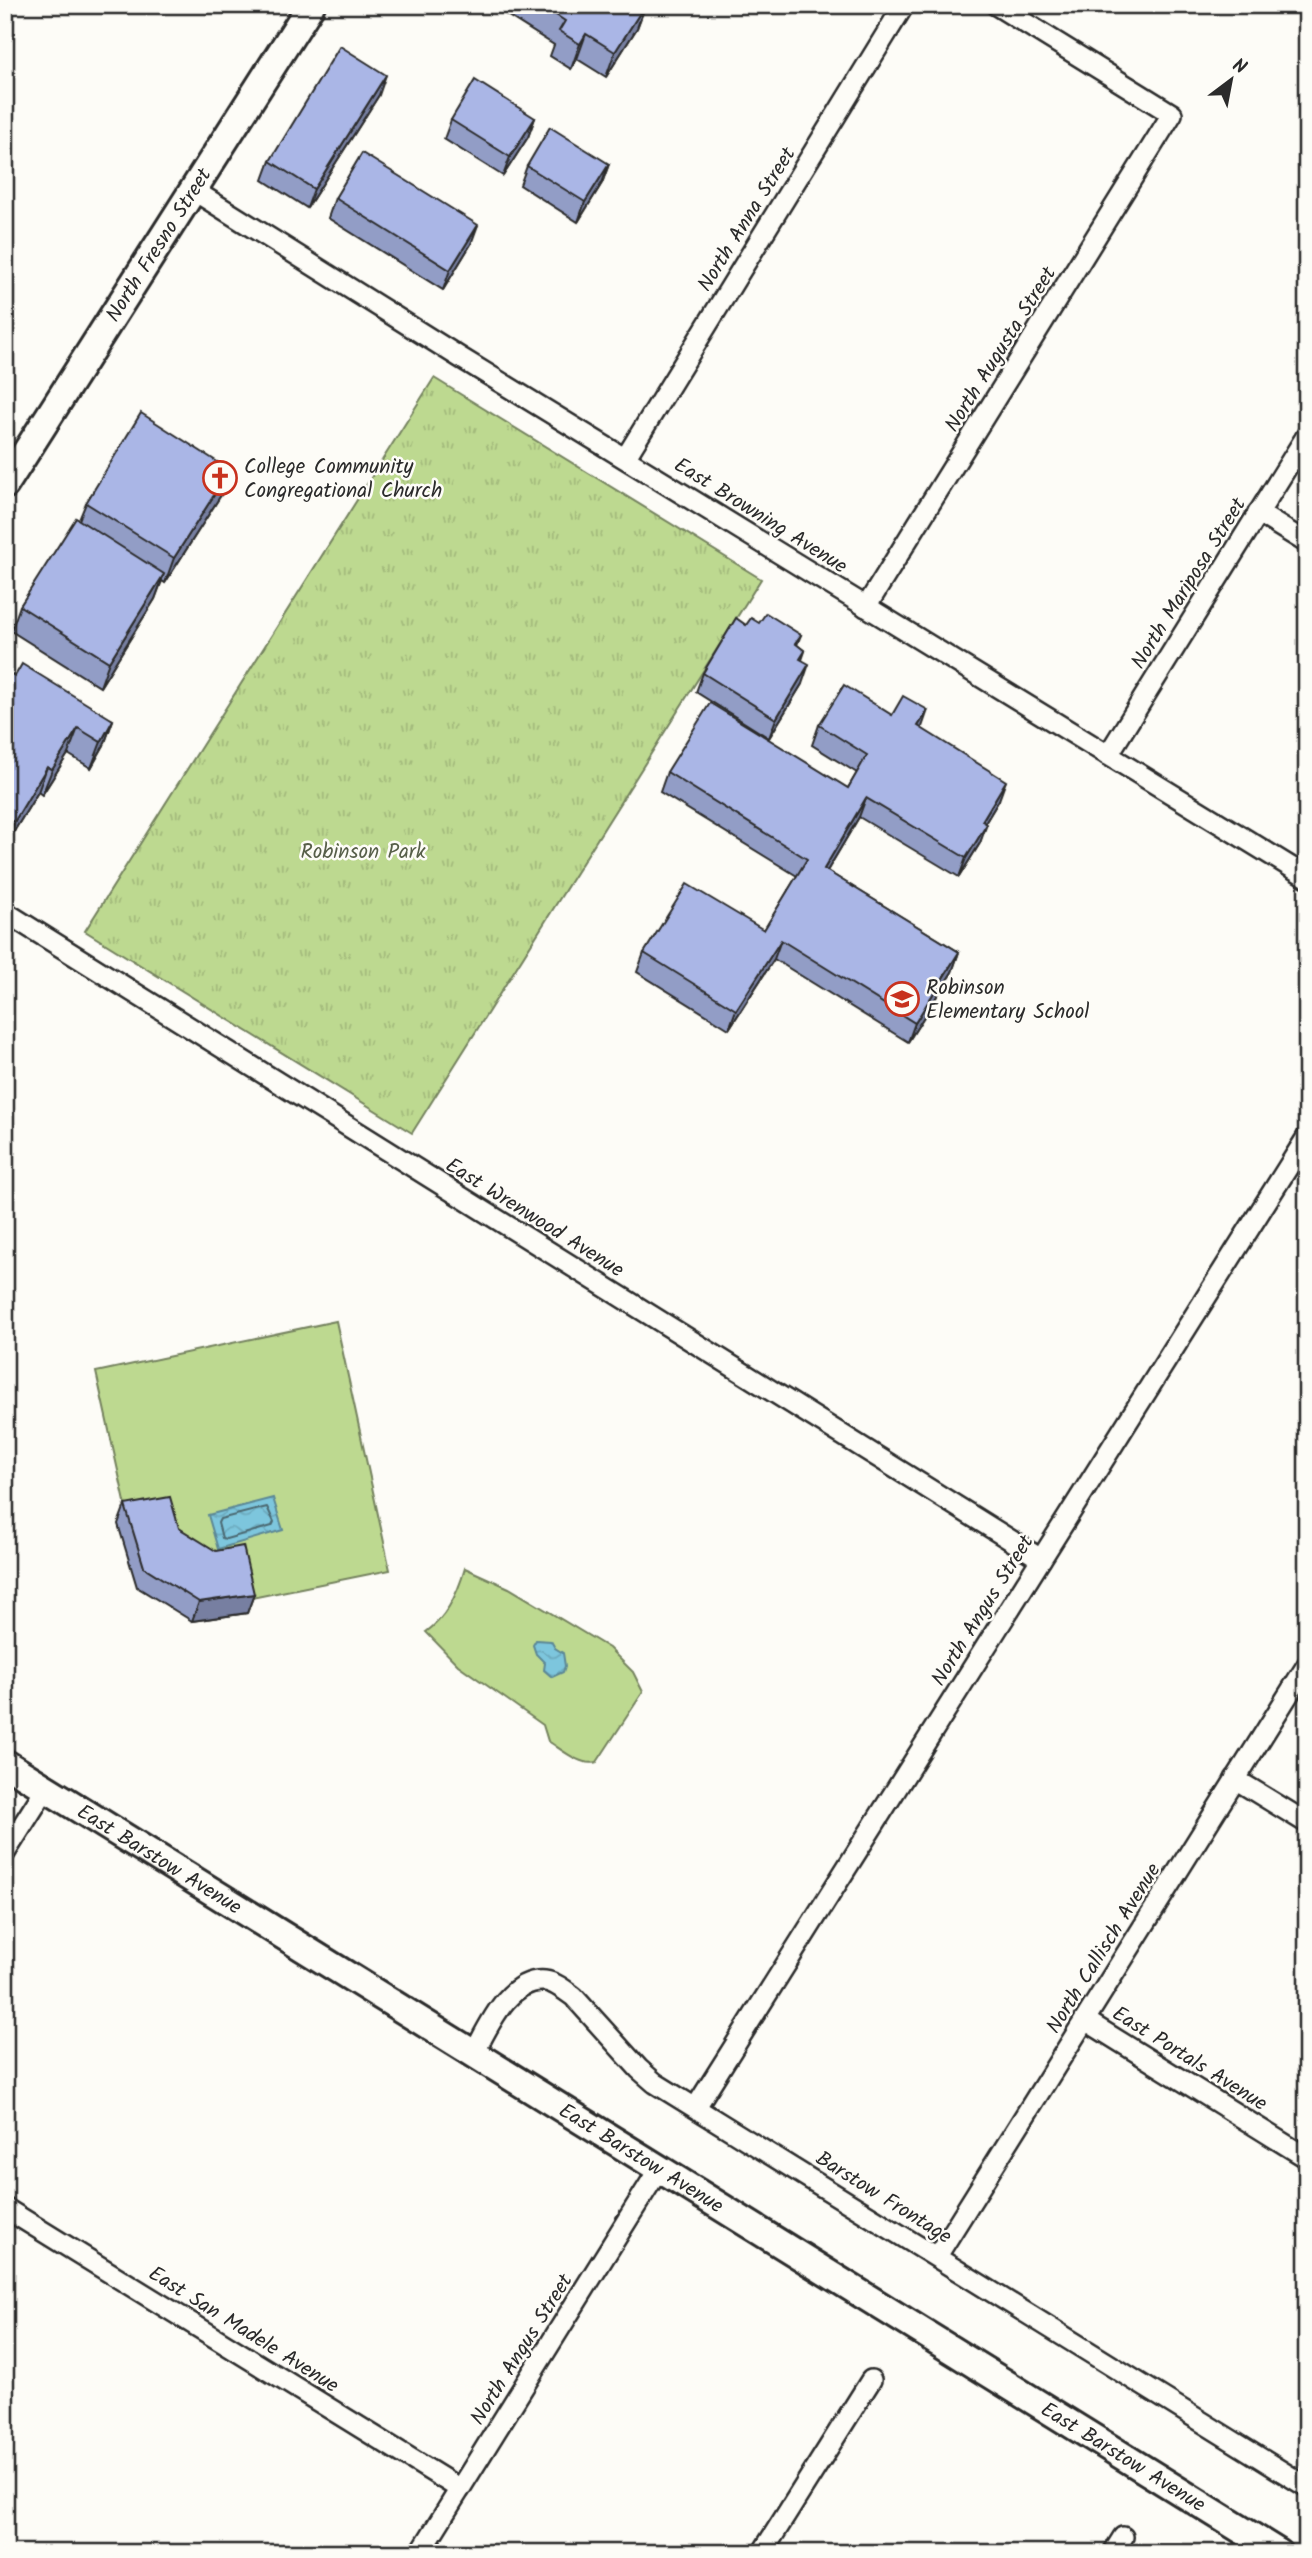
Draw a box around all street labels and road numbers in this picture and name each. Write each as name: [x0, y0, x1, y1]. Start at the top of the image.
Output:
street label: North Anna Street: [690, 140, 805, 299]
street label: North Fresno Street: [98, 161, 221, 329]
street label: North Augusta Street: [937, 260, 1066, 439]
street label: East Browning Avenue: [667, 449, 854, 583]
street label: North Mariposa Street: [1123, 491, 1256, 676]
street label: East Wrenwood Avenue: [438, 1150, 631, 1287]
street label: North Angus Street: [923, 1528, 1044, 1693]
street label: East Barstow Avenue: [70, 1796, 248, 1924]
street label: North Callisch Avenue: [1038, 1856, 1170, 2041]
street label: East Portals Avenue: [1105, 1998, 1274, 2121]
street label: East Barstow Avenue: [552, 2095, 730, 2223]
street label: Barstow Frontage: [809, 2143, 958, 2254]
street label: East San Madele Avenue: [141, 2258, 345, 2403]
street label: North Angus Street: [462, 2267, 583, 2432]
street label: East Barstow Avenue: [1034, 2394, 1212, 2522]

